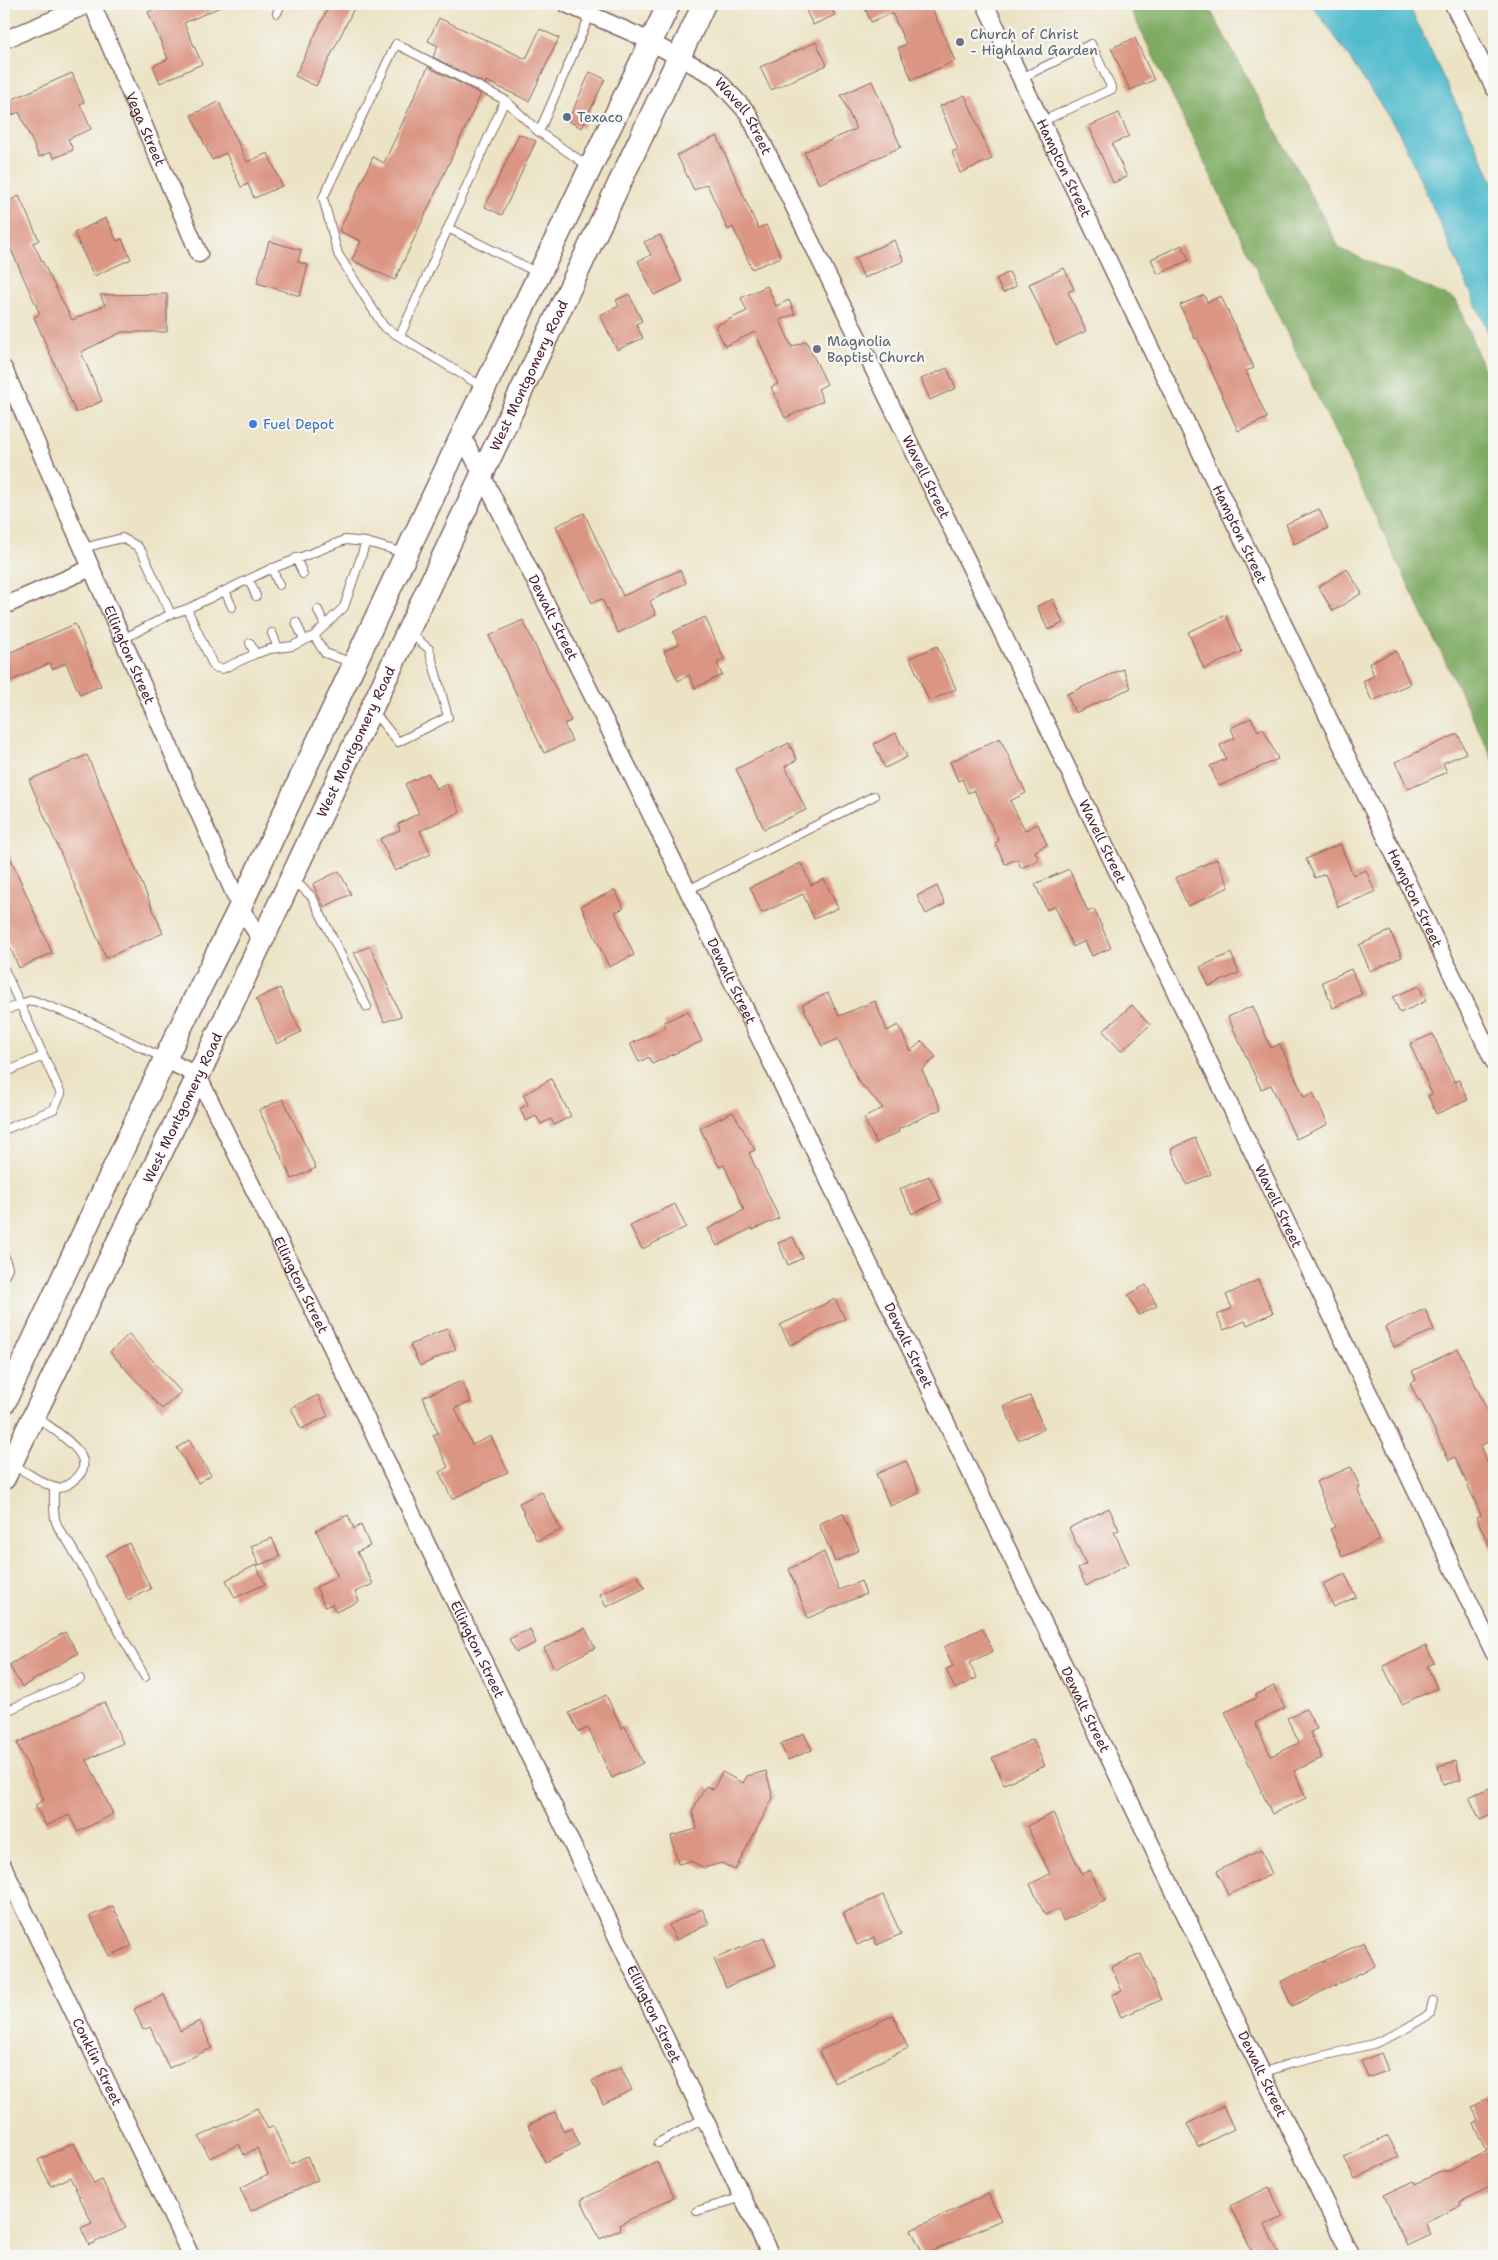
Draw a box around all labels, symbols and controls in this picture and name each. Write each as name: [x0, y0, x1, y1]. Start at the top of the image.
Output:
place label: Church of Christ - Highland Garden: [970, 25, 1098, 59]
marker: Church of Christ - Highland Garden: [954, 36, 966, 48]
street label: Wavell Street: [711, 74, 776, 158]
street label: Vega Street: [122, 89, 169, 169]
place label: Texaco: [577, 108, 623, 126]
marker: Texaco: [561, 111, 573, 123]
street label: Hampton Street: [1033, 116, 1095, 220]
street label: West Montgomery Road: [485, 297, 572, 454]
place label: Magnolia Baptist Church: [827, 332, 925, 366]
marker: Magnolia Baptist Church: [811, 343, 823, 355]
place label: Fuel Depot: [263, 415, 334, 433]
marker: Fuel Depot: [247, 418, 259, 430]
street label: Wavell Street: [898, 432, 954, 521]
street label: Hampton Street: [1209, 482, 1271, 586]
street label: Dewalt Street: [524, 572, 582, 663]
street label: Ellington Street: [100, 602, 159, 707]
street label: West Montgomery Road: [312, 663, 399, 820]
street label: Wavell Street: [1075, 797, 1131, 886]
street label: Hampton Street: [1384, 846, 1446, 950]
street label: Dewalt Street: [703, 935, 760, 1027]
street label: West Montgomery Road: [139, 1029, 226, 1186]
street label: Wavell Street: [1251, 1161, 1306, 1251]
street label: Ellington Street: [269, 1233, 332, 1337]
street label: Dewalt Street: [880, 1299, 937, 1391]
street label: Ellington Street: [446, 1598, 509, 1701]
street label: Dewalt Street: [1057, 1664, 1114, 1756]
street label: Ellington Street: [623, 1962, 685, 2066]
street label: Conklin Street: [68, 2015, 126, 2109]
street label: Dewalt Street: [1234, 2028, 1291, 2120]

